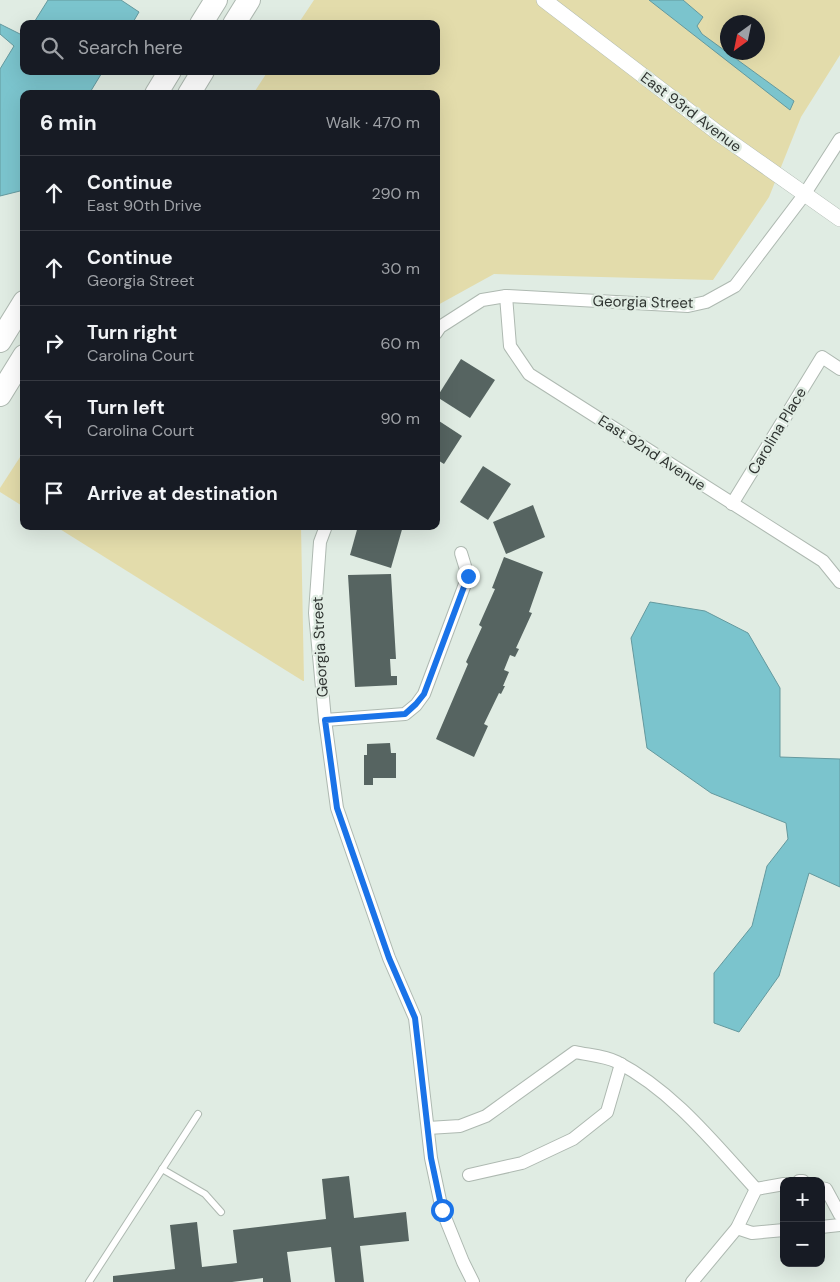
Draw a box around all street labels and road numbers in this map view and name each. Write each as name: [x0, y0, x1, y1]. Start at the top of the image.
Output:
street label: East 93rd Avenue: [637, 67, 745, 157]
street label: Georgia Street: [592, 291, 694, 313]
street label: Carolina Place: [743, 384, 811, 478]
street label: East 92nd Avenue: [594, 411, 710, 495]
street label: Georgia Street: [307, 596, 333, 698]

